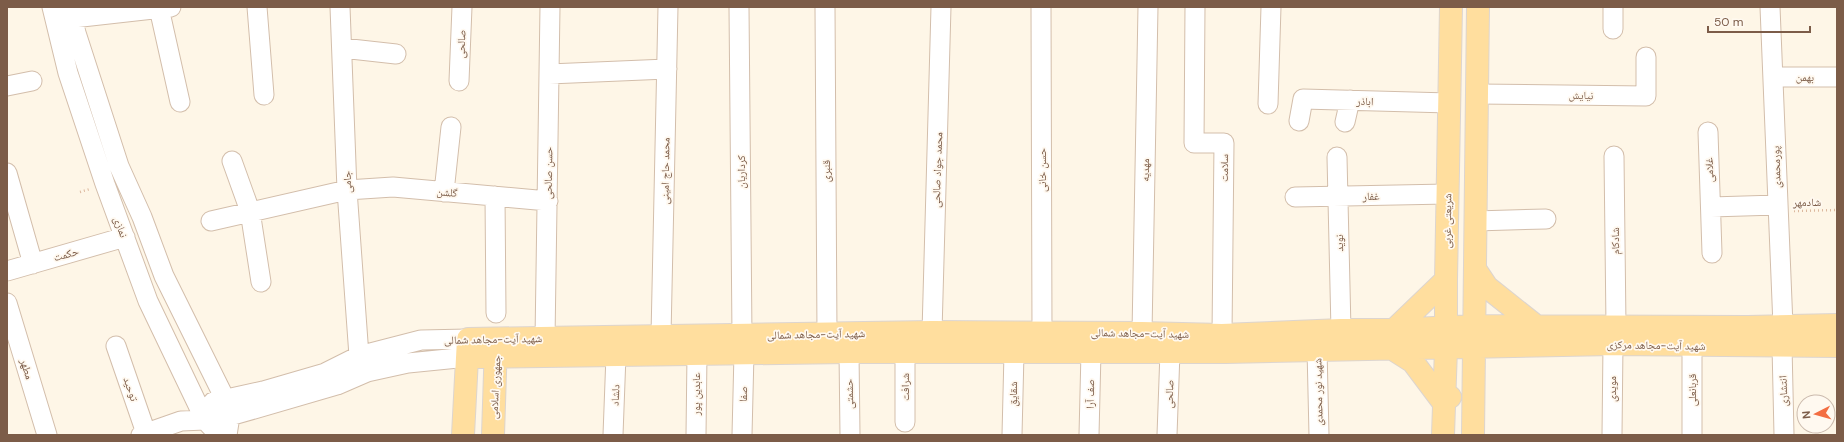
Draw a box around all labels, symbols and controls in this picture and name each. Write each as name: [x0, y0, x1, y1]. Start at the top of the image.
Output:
scale bar: [1708, 8, 1810, 34]
text: 50 m: [1714, 14, 1743, 30]
street label: صالحی: [454, 29, 468, 59]
street label: بهمن: [1796, 70, 1814, 84]
street label: نیایش: [1569, 88, 1593, 102]
street label: اباذر: [1355, 94, 1374, 108]
street label: محمد جواد صالحی: [929, 132, 945, 208]
street label: محمد حاج امینی: [657, 137, 673, 205]
street label: پورمحمدی: [1768, 146, 1784, 188]
street label: حسن صالحی: [541, 147, 555, 199]
street label: حسن خانی: [1035, 148, 1049, 192]
street label: سلامت: [1217, 154, 1231, 182]
street label: کرداریان: [734, 155, 748, 189]
street label: غلامی: [1702, 157, 1716, 183]
street label: مهدیه: [1138, 158, 1152, 182]
street label: قنبری: [819, 159, 833, 182]
street label: جامی: [340, 171, 354, 193]
street label: گلشن: [436, 184, 458, 200]
street label: غفار: [1361, 189, 1380, 203]
street label: شریعتی غربی: [1440, 193, 1454, 249]
street label: شادمهر: [1792, 195, 1821, 209]
street label: نمازی: [111, 215, 131, 239]
street label: شادکام: [1608, 227, 1622, 255]
street label: نوید: [1332, 234, 1346, 252]
street label: حکمت: [52, 244, 80, 264]
street label: شهید آیت-مجاهد شمالی: [1091, 325, 1189, 341]
street label: شهید آیت-مجاهد شمالی: [767, 326, 865, 342]
street label: شهید آیت-مجاهد شمالی: [444, 331, 542, 347]
street label: شهید آیت-مجاهد مرکزی: [1606, 337, 1706, 353]
street label: جمهوری اسلامی: [486, 355, 504, 419]
street label: مطهر: [17, 356, 37, 381]
street label: شهید نور محمدی: [1310, 358, 1326, 426]
street label: عابدین پور: [689, 372, 703, 416]
street label: شرافت: [898, 373, 912, 401]
street label: قربانعلی: [1685, 373, 1699, 406]
street label: توحید: [120, 375, 142, 404]
street label: انتشاری: [1775, 375, 1791, 407]
street label: مویدی: [1605, 376, 1619, 402]
street label: حشمتی: [842, 379, 856, 409]
street label: صف آرا: [1083, 379, 1097, 409]
street label: صالحی: [1162, 379, 1176, 409]
street label: شقایق: [1006, 381, 1020, 407]
street label: دلشاد: [608, 384, 622, 406]
street label: صفا: [736, 386, 750, 402]
north arrow: [1796, 394, 1836, 434]
text: N: [1799, 410, 1813, 420]

